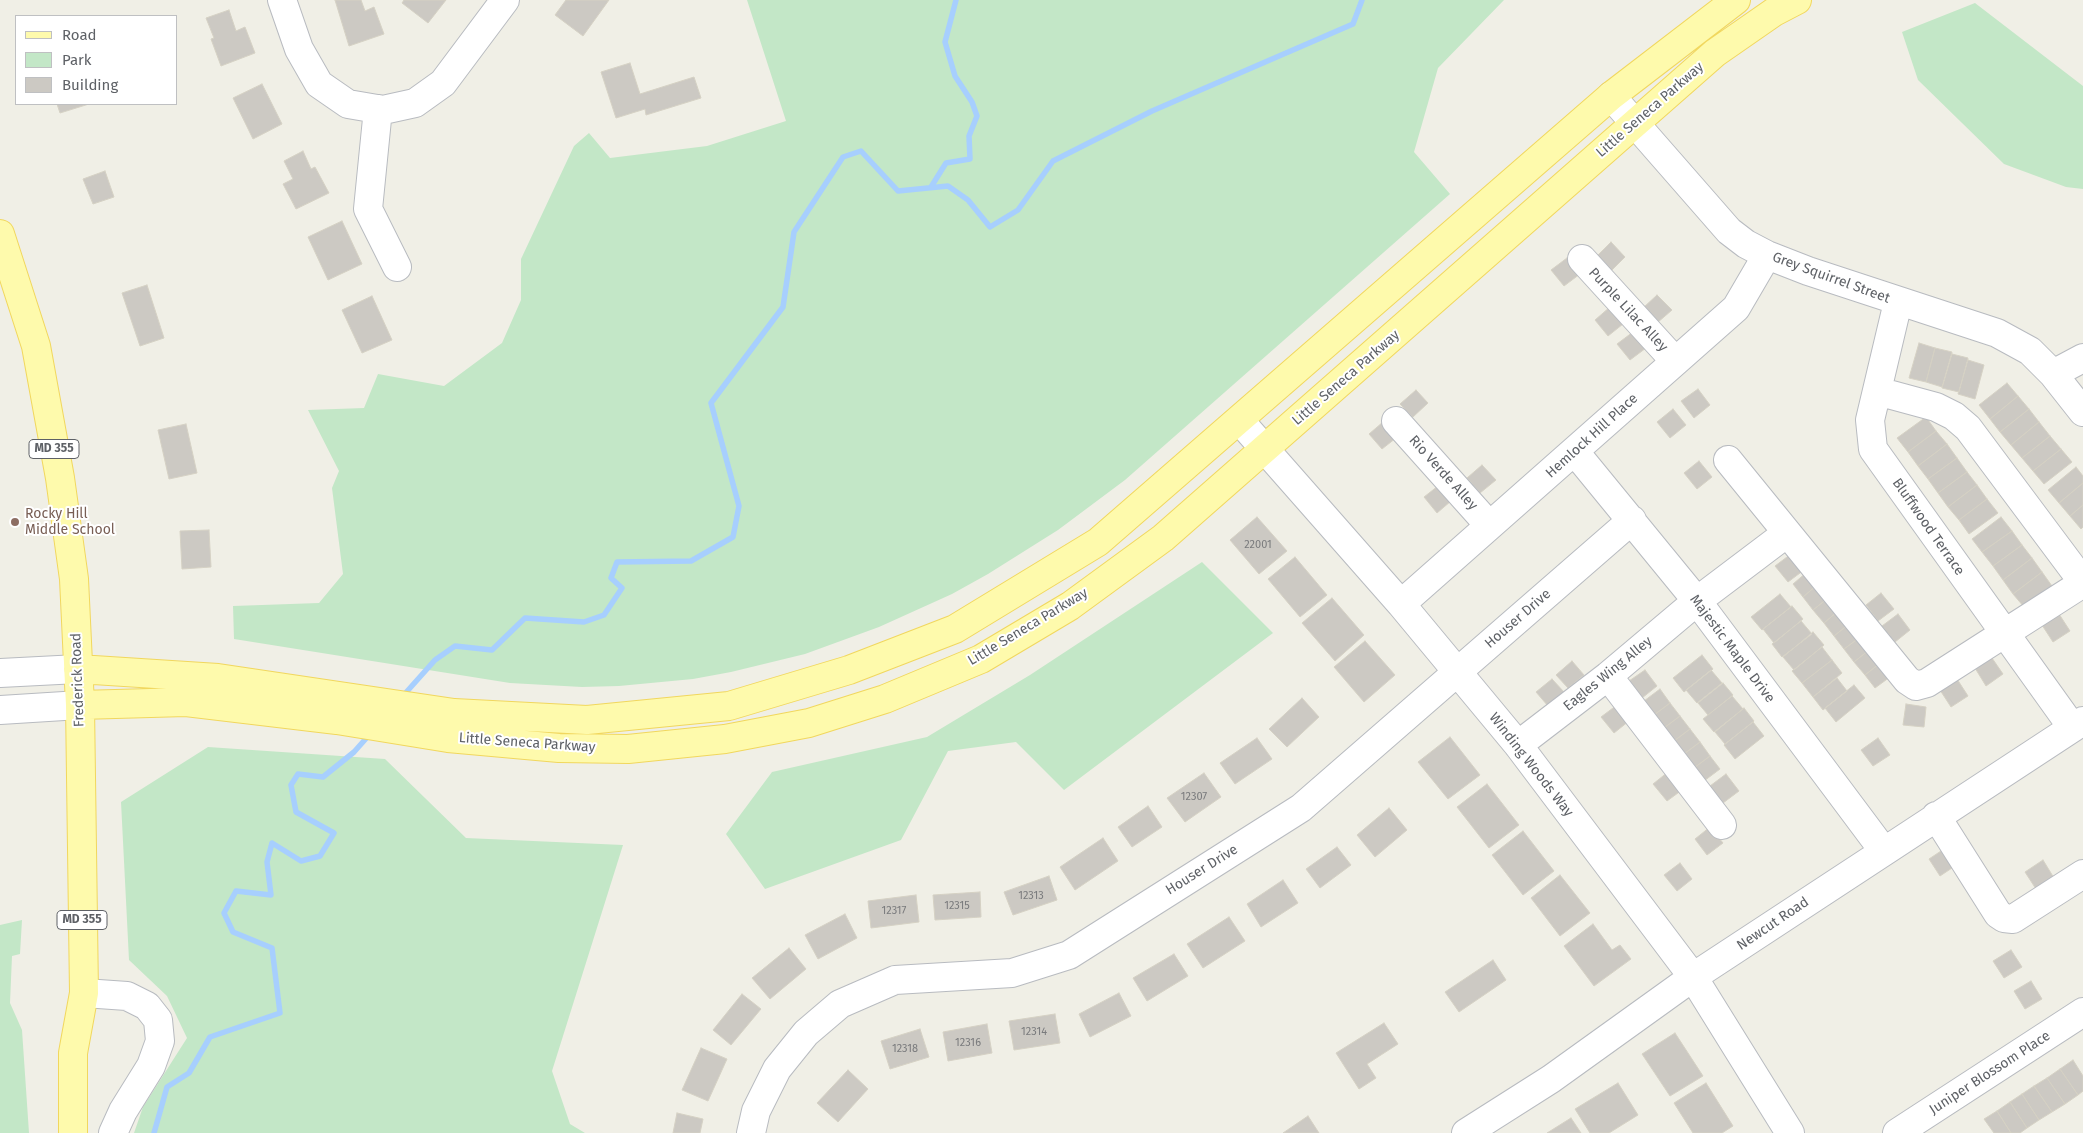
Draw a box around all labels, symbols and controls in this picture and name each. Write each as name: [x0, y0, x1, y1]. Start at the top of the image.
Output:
legend: [15, 15, 178, 105]
text: Road: [62, 26, 97, 44]
text: Park: [62, 51, 92, 69]
street label: Little Seneca Parkway: [1593, 59, 1707, 161]
text: Building: [62, 76, 118, 94]
street label: Grey Squirrel Street: [1770, 249, 1892, 307]
street label: Purple Lilac Alley: [1585, 265, 1671, 355]
street label: Little Seneca Parkway: [1289, 327, 1403, 429]
street label: Hemlock Hill Place: [1543, 390, 1641, 482]
street label: Rio Verde Alley: [1405, 432, 1481, 514]
road number: MD 355: [29, 439, 79, 458]
street label: Bluffwood Terrace: [1888, 475, 1968, 579]
place label: Rocky Hill Middle School: [25, 506, 115, 538]
marker: Rocky Hill Middle School: [9, 516, 21, 528]
house number: 22001: [1244, 538, 1272, 552]
street label: Little Seneca Parkway: [965, 585, 1091, 669]
street label: Houser Drive: [1482, 586, 1554, 652]
street label: Majestic Maple Drive: [1686, 592, 1778, 706]
street label: Frederick Road: [68, 633, 88, 727]
street label: Eagles Wing Alley: [1560, 633, 1656, 715]
street label: Winding Woods Way: [1485, 710, 1577, 820]
street label: Little Seneca Parkway: [458, 730, 596, 756]
house number: 12307: [1181, 790, 1207, 804]
street label: Houser Drive: [1163, 841, 1241, 899]
house number: 12313: [1018, 889, 1044, 903]
street label: Newcut Road: [1734, 894, 1812, 954]
house number: 12315: [944, 899, 970, 913]
house number: 12317: [881, 904, 907, 918]
road number: MD 355: [57, 910, 107, 930]
house number: 12314: [1021, 1025, 1047, 1039]
street label: Juniper Blossom Place: [1926, 1028, 2054, 1118]
house number: 12316: [955, 1036, 981, 1050]
house number: 12318: [892, 1042, 918, 1056]

